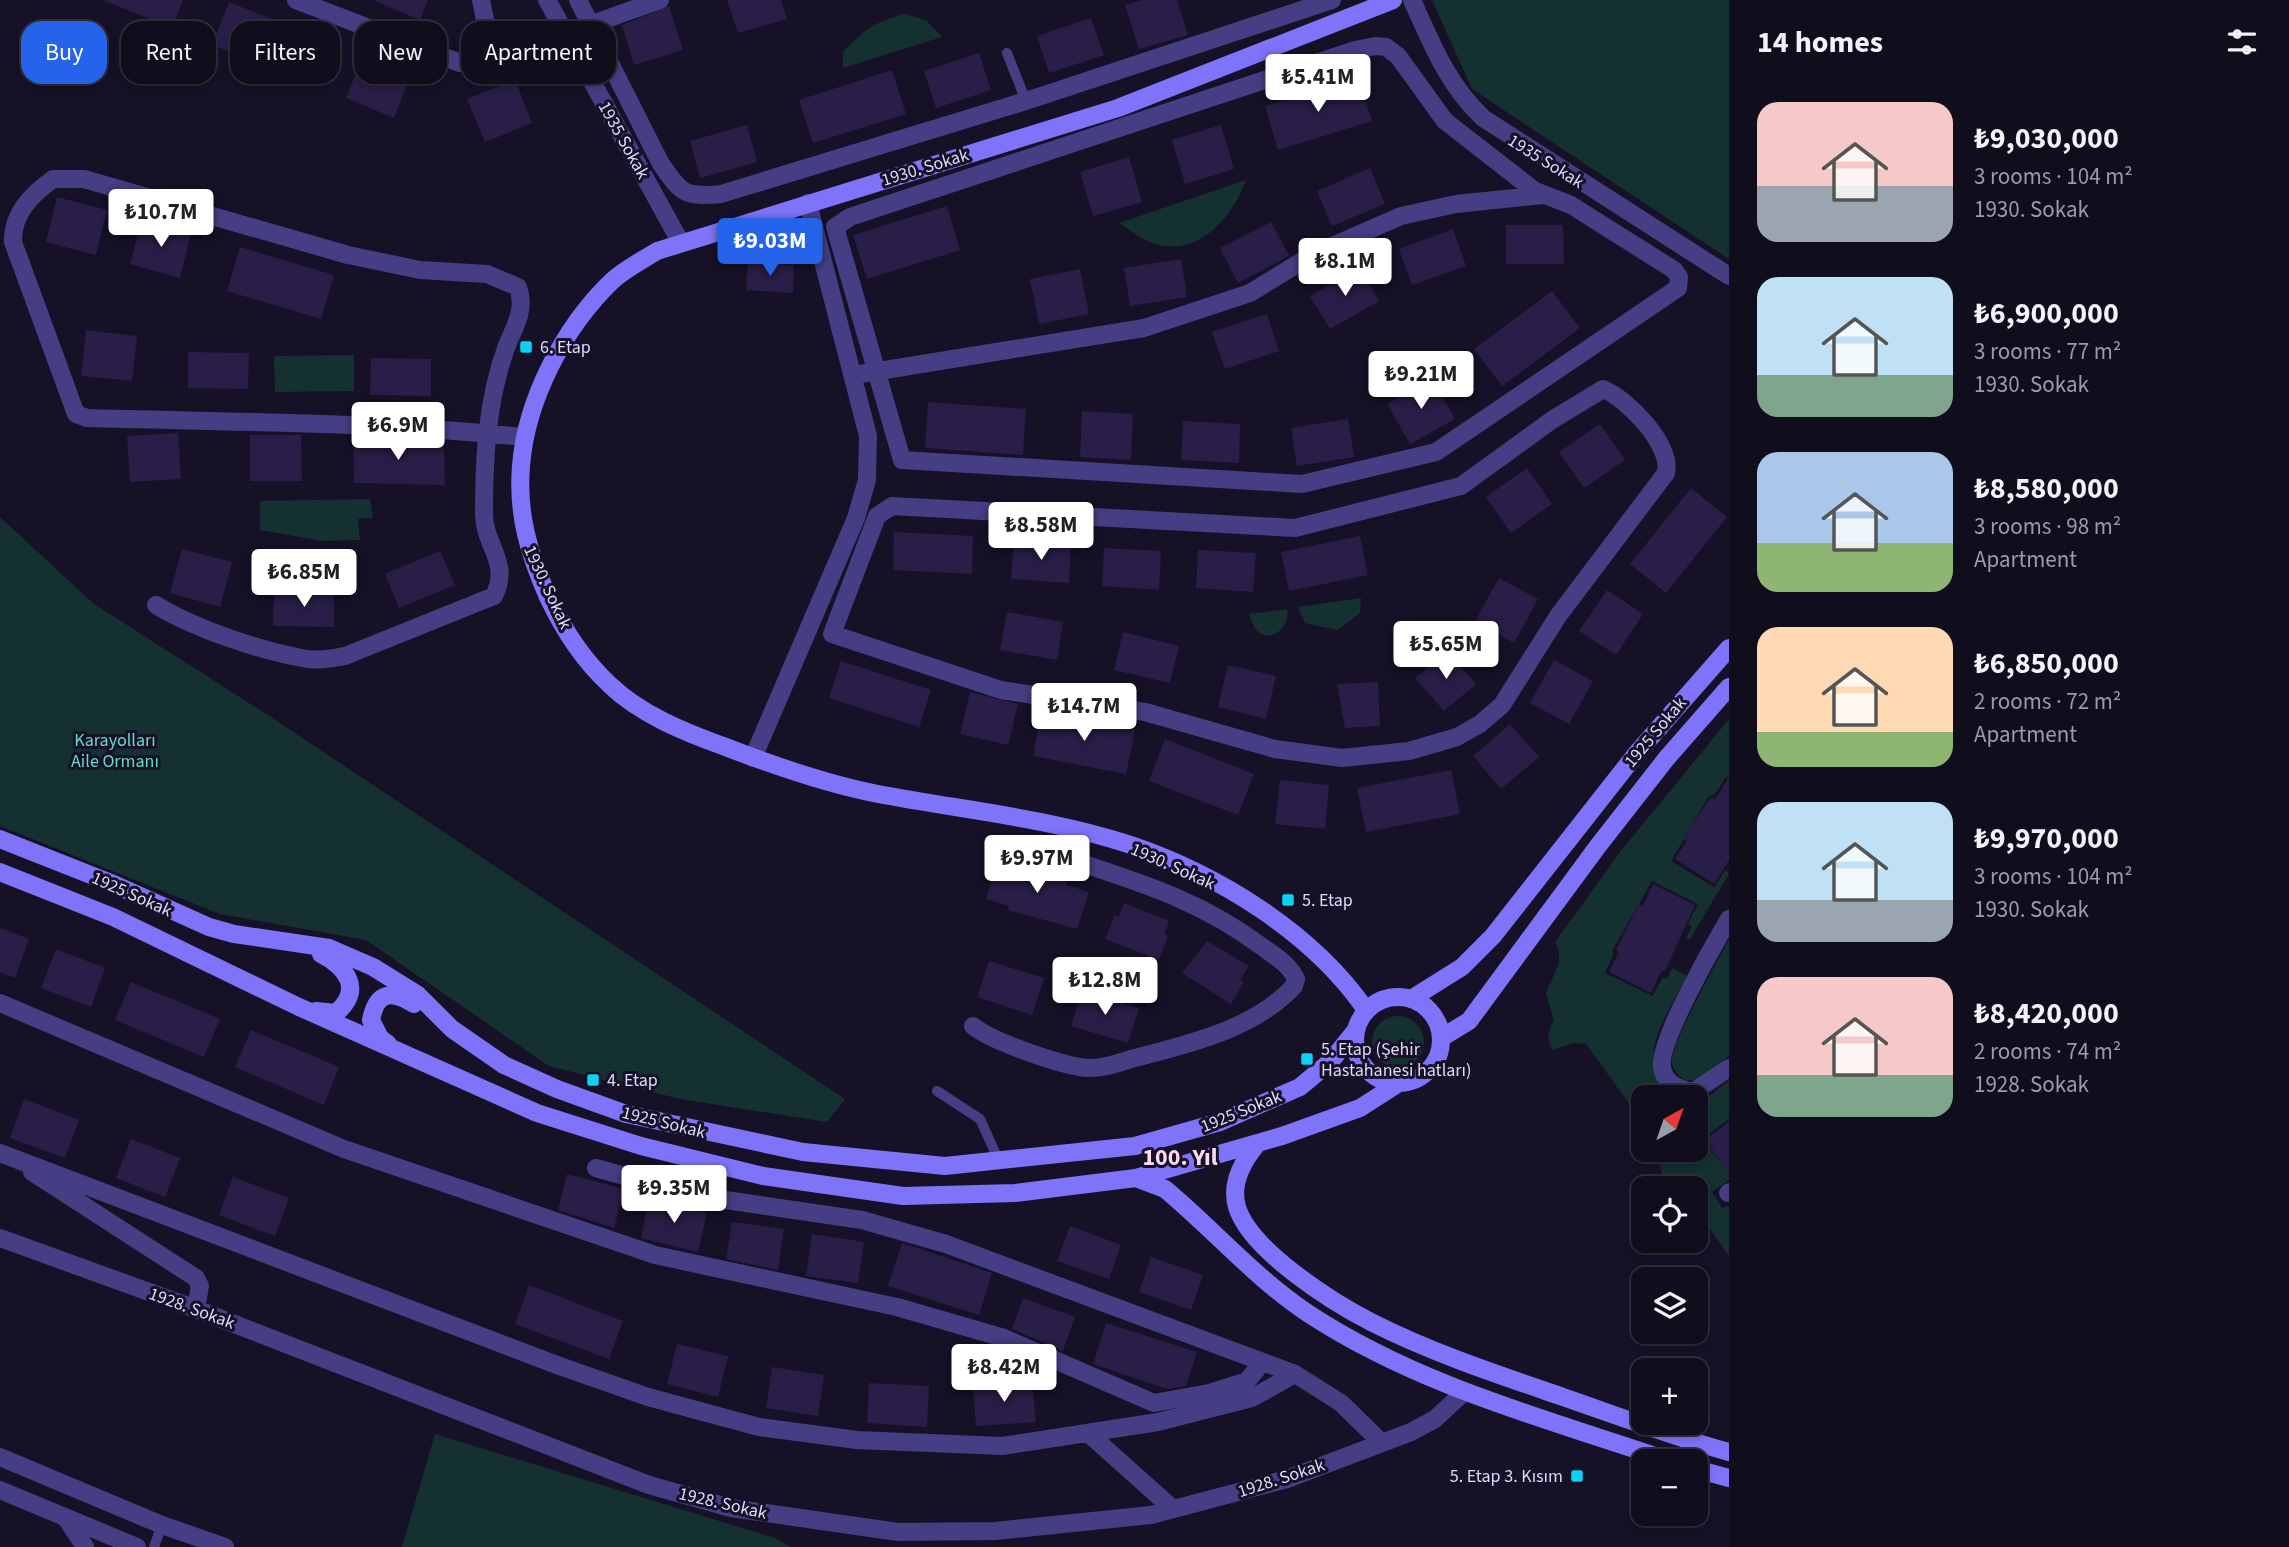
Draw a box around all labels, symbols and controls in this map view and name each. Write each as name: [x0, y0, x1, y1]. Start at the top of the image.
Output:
chip: Buy: [21, 21, 107, 84]
chip: Rent: [121, 21, 216, 84]
chip: Filters: [230, 21, 340, 84]
chip: New: [354, 21, 447, 84]
chip: Apartment: [461, 21, 616, 84]
text: 14 homes: [1757, 21, 1883, 64]
icon: filters: [2223, 23, 2261, 61]
pin: ₺5.41M: [1261, 54, 1375, 114]
text: ₺5.41M: [1281, 60, 1355, 93]
street label: 1935 Sokak: [592, 97, 655, 184]
text: ₺9,030,000: [1974, 117, 2119, 160]
street label: 1935 Sokak: [1503, 128, 1589, 195]
icon: home: [1813, 130, 1897, 214]
street label: 1930. Sokak: [878, 142, 972, 193]
text: 3 rooms · 104 m²: [1974, 160, 2133, 193]
pin: ₺10.7M: [104, 190, 218, 249]
text: 1930. Sokak: [1974, 193, 2089, 226]
text: ₺10.7M: [124, 195, 198, 228]
pin: ₺9.03M: [713, 218, 827, 278]
text: ₺9.03M: [733, 224, 807, 257]
pin: ₺8.1M: [1296, 238, 1394, 298]
text: ₺8.1M: [1315, 244, 1375, 277]
text: ₺6,900,000: [1974, 292, 2119, 335]
icon: home: [1813, 305, 1897, 389]
place label: 6. Etap: [540, 335, 591, 360]
text: 3 rooms · 77 m²: [1974, 335, 2121, 368]
marker: 6. Etap: [518, 339, 534, 355]
pin: ₺9.21M: [1364, 352, 1478, 411]
text: ₺9.21M: [1384, 357, 1458, 390]
text: 1930. Sokak: [1974, 368, 2089, 401]
pin: ₺6.9M: [349, 402, 447, 462]
text: ₺6.9M: [368, 408, 428, 441]
text: ₺8,580,000: [1974, 467, 2119, 510]
icon: home: [1813, 480, 1897, 564]
pin: ₺8.58M: [984, 503, 1098, 562]
text: ₺8.58M: [1004, 508, 1078, 541]
text: 3 rooms · 98 m²: [1974, 510, 2121, 543]
street label: 1930. Sokak: [517, 541, 578, 633]
text: Apartment: [1974, 543, 2077, 576]
pin: ₺6.85M: [247, 550, 361, 609]
text: ₺6.85M: [267, 555, 341, 588]
pin: ₺5.65M: [1389, 622, 1503, 681]
text: ₺5.65M: [1409, 627, 1483, 660]
text: ₺6,850,000: [1974, 642, 2119, 685]
icon: home: [1813, 655, 1897, 739]
pin: ₺14.7M: [1027, 684, 1141, 743]
text: 2 rooms · 72 m²: [1974, 685, 2121, 718]
text: ₺14.7M: [1047, 689, 1121, 722]
street label: 1925 Sokak: [1618, 691, 1692, 773]
text: Apartment: [1974, 718, 2077, 751]
park label: Karayolları Aile Ormanı: [71, 728, 159, 774]
text: ₺9,970,000: [1974, 817, 2119, 860]
icon: home: [1813, 830, 1897, 914]
pin: ₺9.97M: [980, 836, 1094, 895]
street label: 1930. Sokak: [1127, 837, 1219, 896]
text: ₺9.97M: [1000, 841, 1074, 874]
text: 3 rooms · 104 m²: [1974, 860, 2133, 893]
street label: 1925 Sokak: [88, 866, 176, 923]
place label: 5. Etap: [1302, 888, 1353, 913]
marker: 5. Etap: [1280, 892, 1296, 908]
text: 1930. Sokak: [1974, 893, 2089, 926]
pin: ₺12.8M: [1048, 958, 1162, 1017]
text: ₺12.8M: [1068, 963, 1142, 996]
text: ₺8,420,000: [1974, 992, 2119, 1035]
icon: home: [1813, 1005, 1897, 1089]
text: 2 rooms · 74 m²: [1974, 1035, 2121, 1068]
place label: 5. Etap (Şehir Hastahanesi hatları): [1321, 1037, 1471, 1083]
marker: 5. Etap (Şehir Hastahanesi hatları): [1299, 1051, 1315, 1067]
place label: 4. Etap: [607, 1068, 658, 1093]
text: 1928. Sokak: [1974, 1068, 2089, 1101]
marker: 4. Etap: [585, 1072, 601, 1088]
street label: 1925 Sokak: [1197, 1084, 1286, 1139]
north arrow: [1631, 1085, 1708, 1162]
map controls: [1631, 1085, 1708, 1526]
street label: 1925 Sokak: [619, 1100, 708, 1145]
district label: 100. Yıl: [1142, 1140, 1218, 1175]
pin: ₺9.35M: [617, 1166, 731, 1225]
text: ₺9.35M: [637, 1171, 711, 1204]
button: locate: [1631, 1176, 1708, 1253]
button: layers: [1631, 1267, 1708, 1344]
street label: 1928. Sokak: [145, 1281, 238, 1336]
pin: ₺8.42M: [947, 1344, 1061, 1404]
text: ₺8.42M: [967, 1350, 1041, 1383]
button: +: [1631, 1358, 1708, 1435]
button: −: [1631, 1449, 1708, 1526]
street label: 1928. Sokak: [1235, 1453, 1328, 1504]
place label: 5. Etap 3. Kısım: [1450, 1464, 1563, 1489]
marker: 5. Etap 3. Kısım: [1569, 1468, 1585, 1484]
street label: 1928. Sokak: [676, 1481, 770, 1526]

